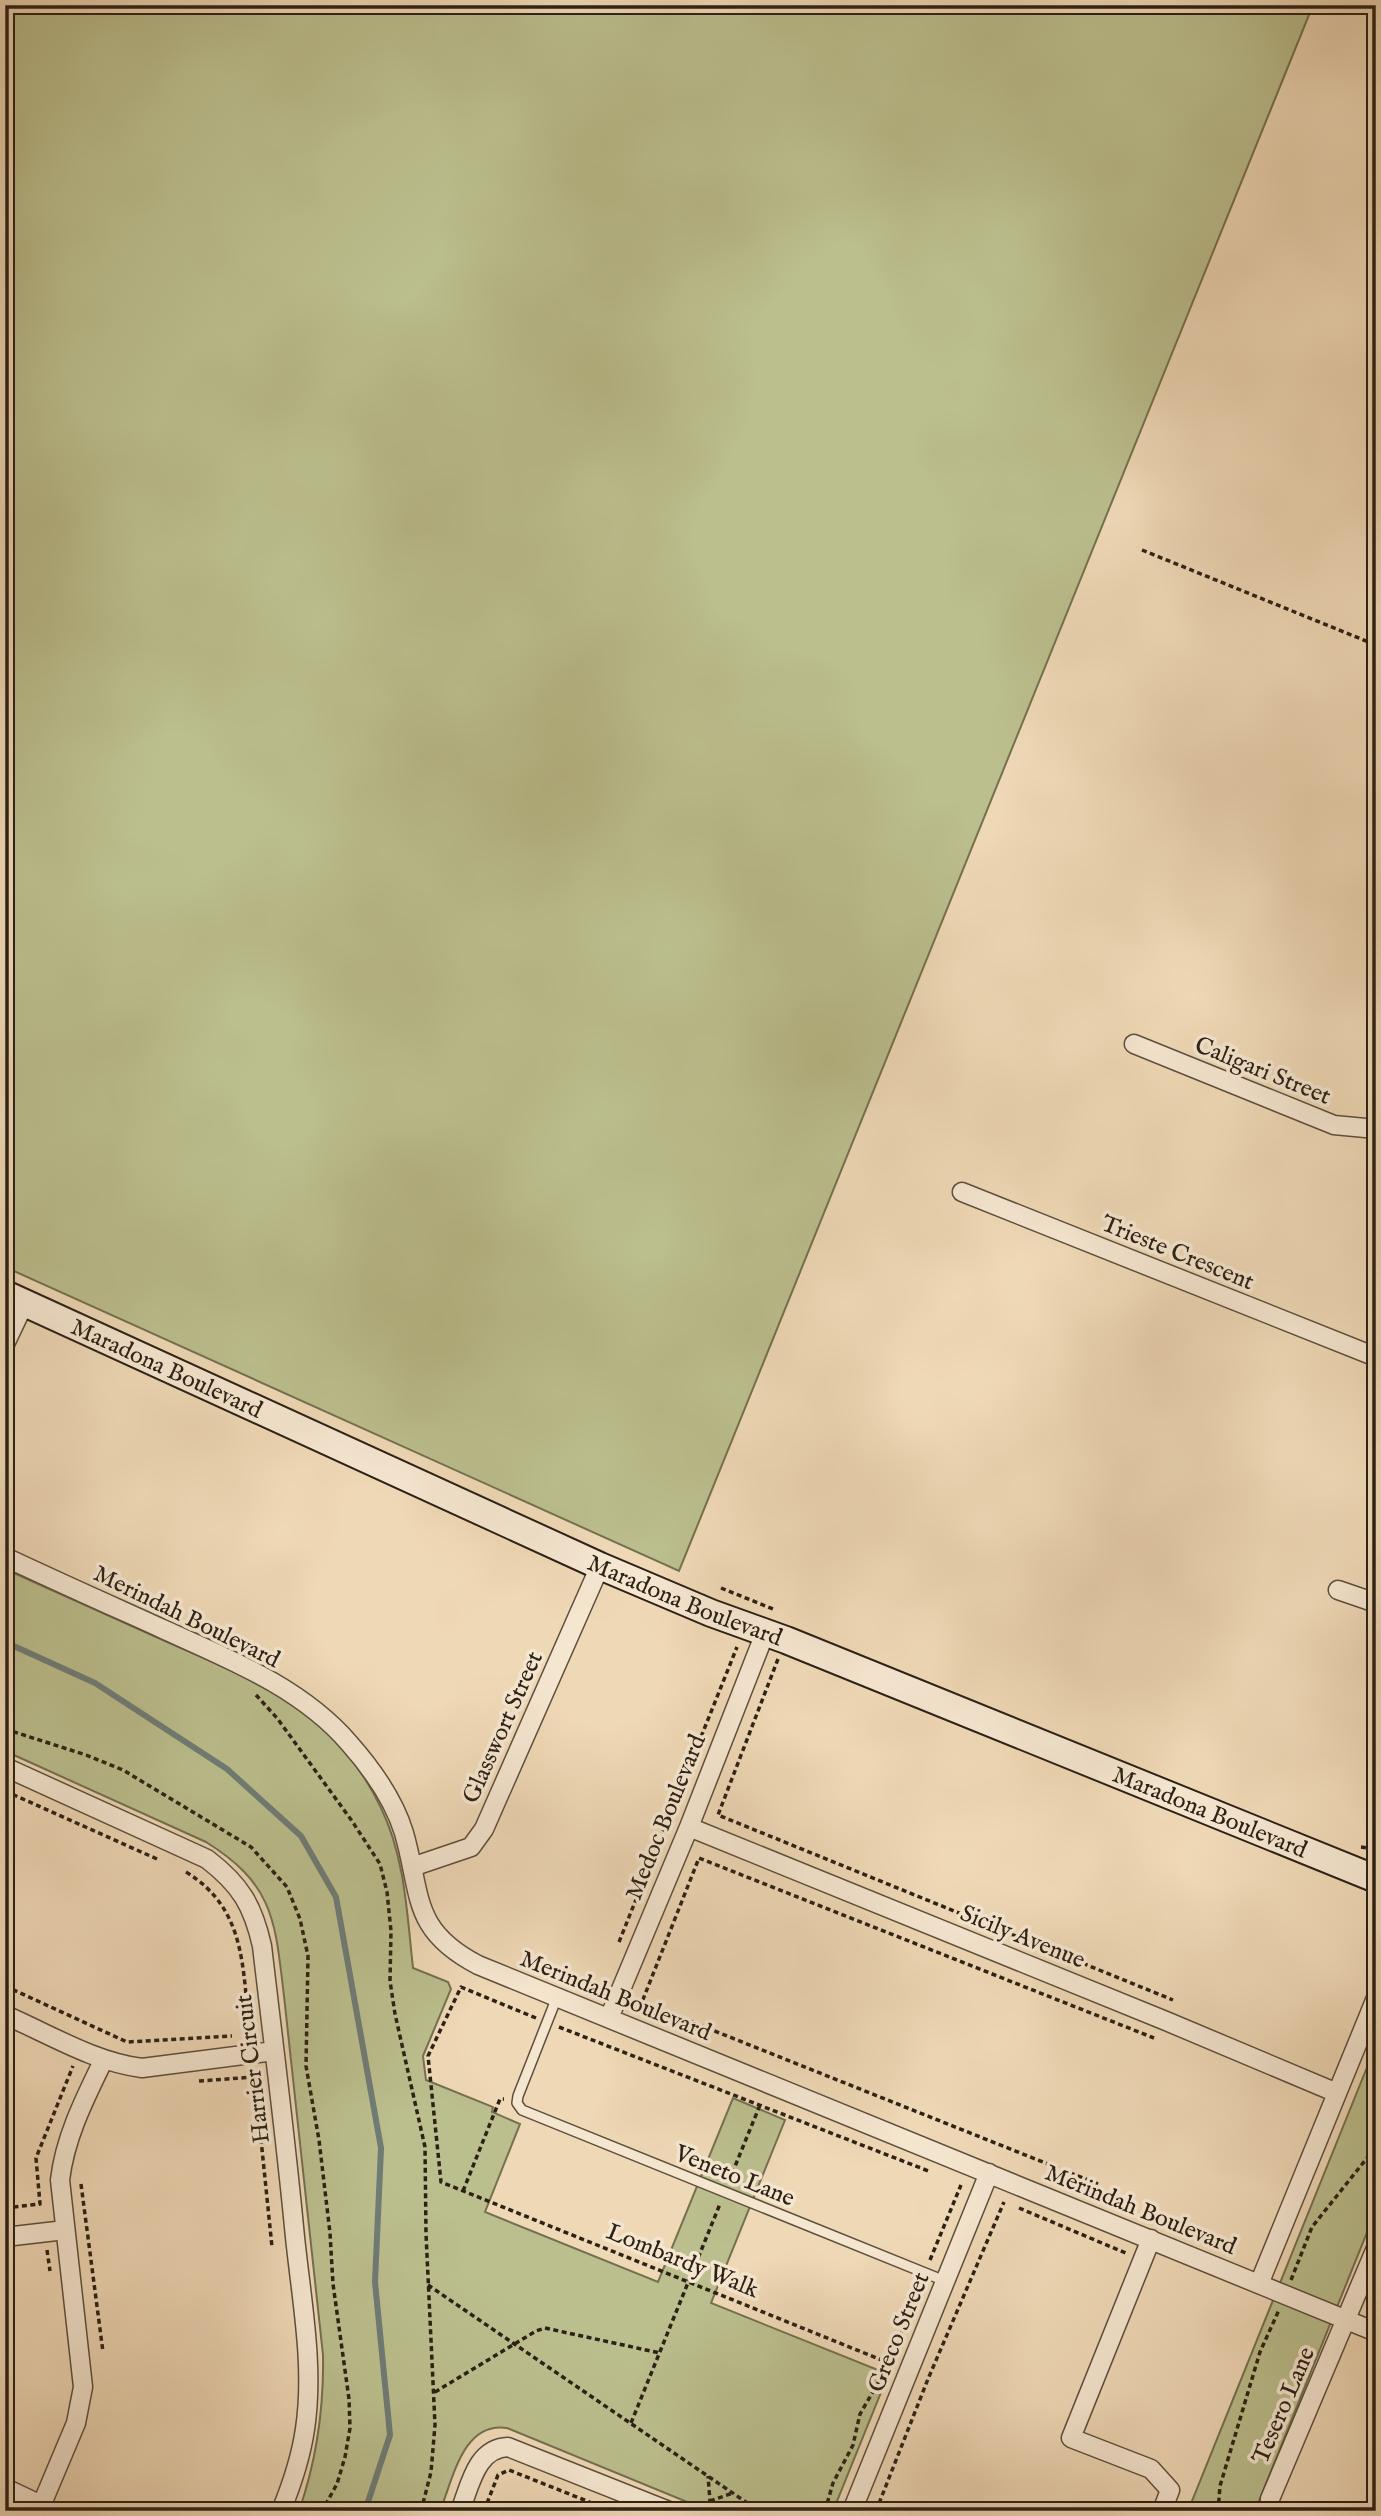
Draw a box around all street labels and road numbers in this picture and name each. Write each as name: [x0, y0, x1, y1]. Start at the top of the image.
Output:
street label: Caligari Street: [1190, 1030, 1335, 1113]
street label: Trieste Crescent: [1096, 1209, 1258, 1298]
street label: Maradona Boulevard: [65, 1312, 267, 1427]
street label: Maradona Boulevard: [582, 1548, 786, 1654]
street label: Merindah Boulevard: [88, 1559, 285, 1676]
street label: Glasswort Street: [456, 1647, 551, 1808]
street label: Medoc Boulevard: [619, 1730, 714, 1905]
street label: Maradona Boulevard: [1108, 1760, 1312, 1867]
street label: Sicily Avenue: [955, 1898, 1089, 1976]
street label: Merindah Boulevard: [515, 1944, 716, 2049]
street label: Harrier Circuit: [229, 1993, 278, 2145]
street label: Veneto Lane: [669, 2138, 799, 2215]
street label: Merindah Boulevard: [1040, 2158, 1241, 2263]
street label: Lombardy Walk: [602, 2217, 763, 2306]
street label: Greco Street: [861, 2268, 938, 2397]
street label: Tesero Lane: [1246, 2342, 1323, 2469]

